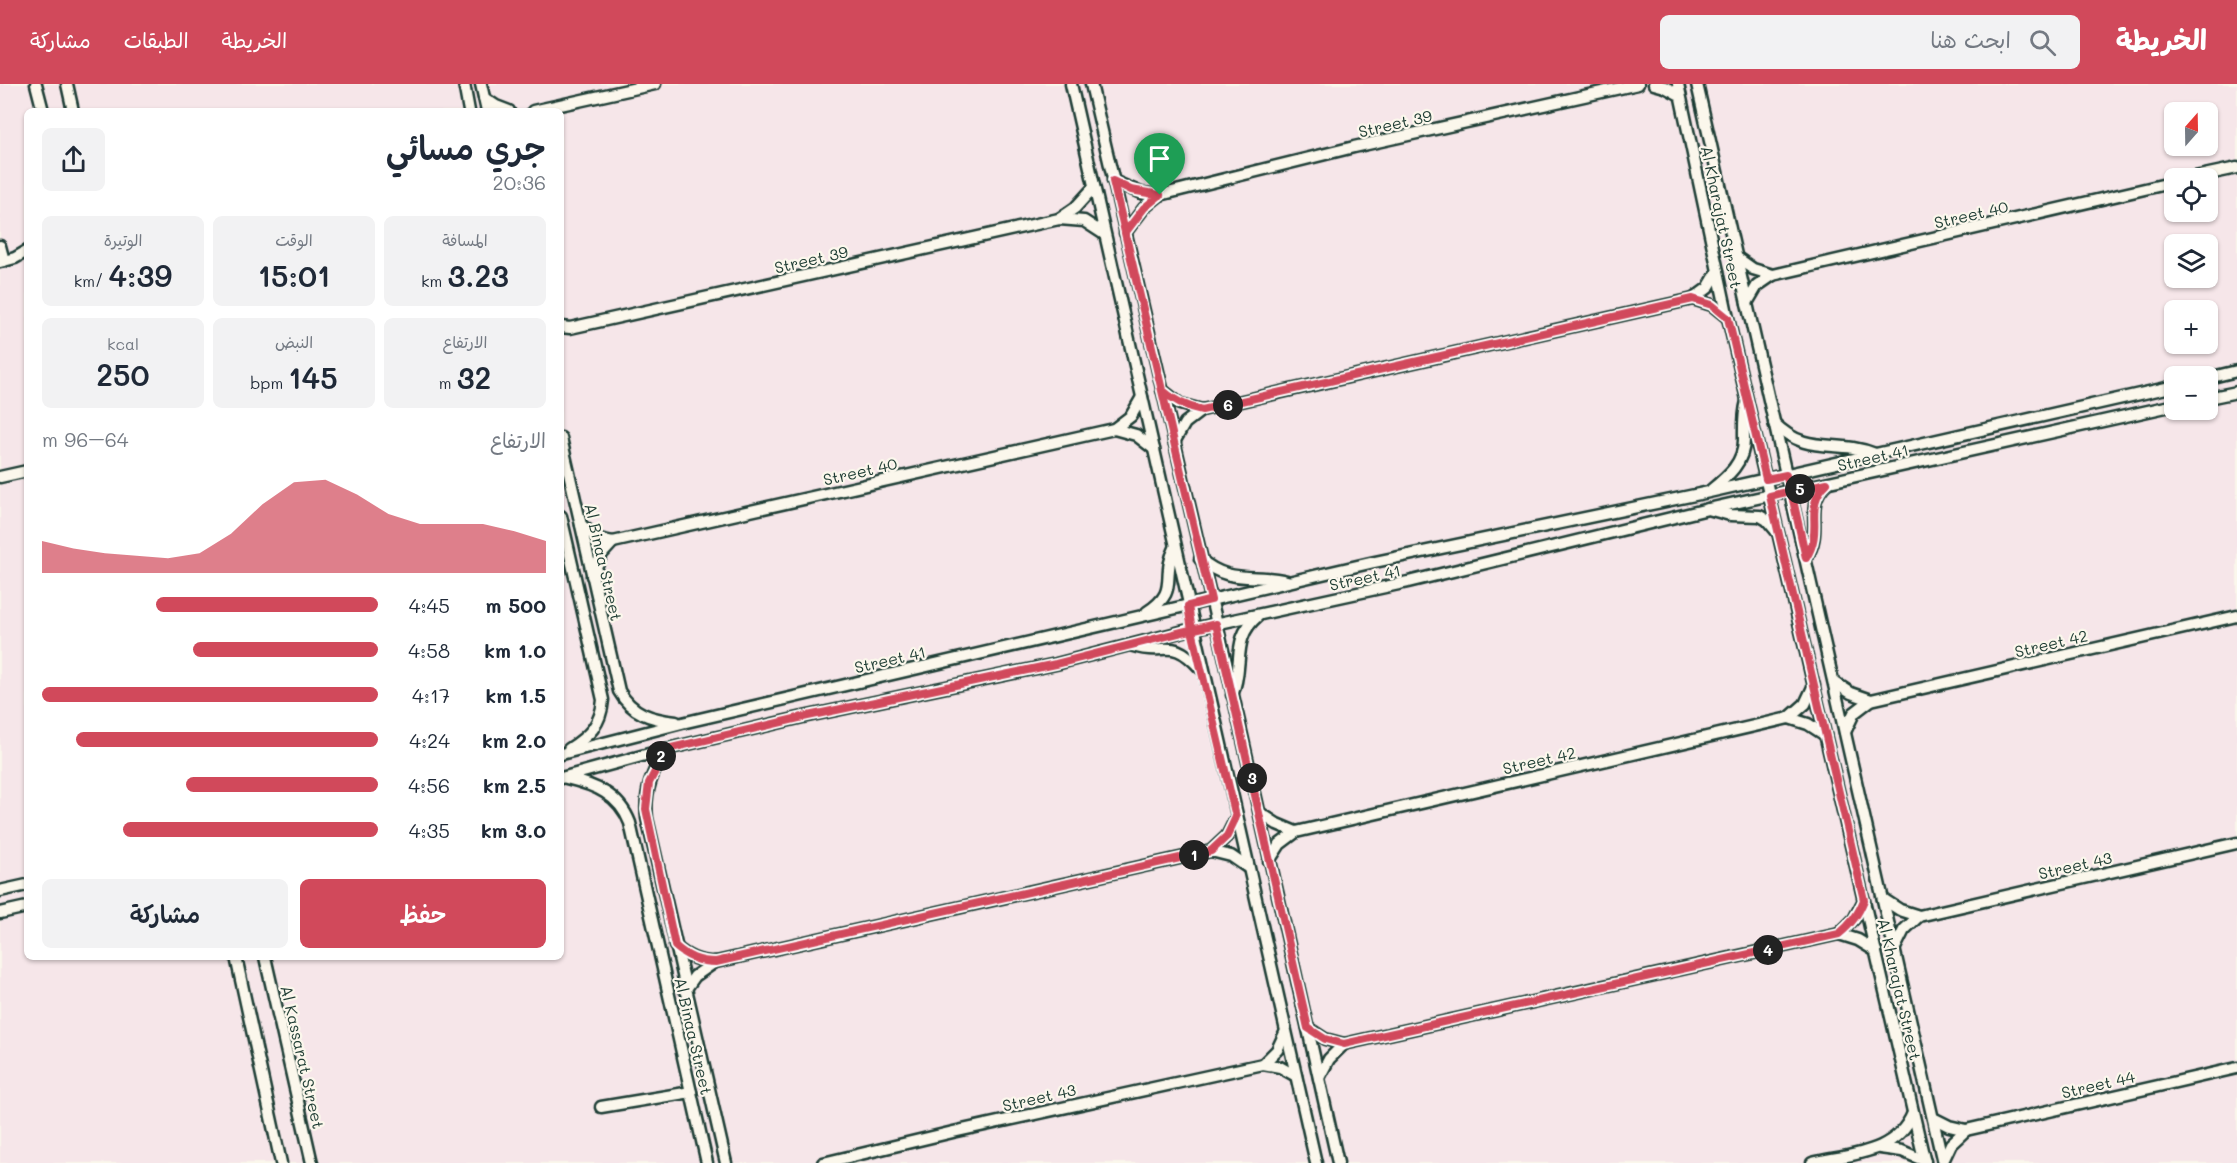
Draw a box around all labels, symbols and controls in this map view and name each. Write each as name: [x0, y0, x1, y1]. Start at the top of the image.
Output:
search box: [1660, 15, 2080, 69]
text: الخريطة: [2116, 21, 2207, 57]
text: ابحث هنا: [1930, 25, 2011, 54]
text: مشاركة: [30, 26, 91, 53]
text: الطبقات: [124, 26, 189, 53]
text: الخريطة: [222, 26, 287, 53]
icon: search: [2026, 26, 2059, 59]
north arrow: [2164, 102, 2218, 156]
map controls: [2164, 102, 2218, 420]
street label: Street 39: [1356, 104, 1434, 142]
text: جري مسائي: [386, 125, 546, 168]
button: share: [42, 128, 105, 191]
pin: [1134, 133, 1185, 195]
icon: arrive: [1143, 142, 1176, 175]
street label: Al Kharajat Street: [1697, 144, 1747, 290]
button: locate: [2164, 168, 2218, 222]
text: 20:36: [493, 169, 546, 195]
street label: Street 40: [1932, 195, 2010, 233]
text: الوتيرة: [104, 229, 142, 250]
text: الوقت: [275, 229, 313, 250]
text: المسافة: [442, 229, 488, 250]
button: layers: [2164, 234, 2218, 288]
street label: Street 39: [772, 240, 850, 278]
text: 4:39: [109, 255, 172, 295]
text: 15:01: [258, 255, 330, 295]
text: 3.23: [447, 255, 509, 295]
text: /km: [74, 270, 109, 291]
text: km: [421, 270, 447, 291]
button: +: [2164, 300, 2218, 354]
text: النبض: [275, 331, 313, 352]
text: الارتفاع: [443, 331, 487, 352]
text: kcal: [107, 333, 139, 354]
text: 250: [96, 354, 150, 394]
text: 145: [288, 357, 338, 397]
text: 32: [457, 357, 491, 397]
button: −: [2164, 366, 2218, 420]
text: bpm: [250, 372, 288, 393]
text: m: [439, 372, 457, 393]
pin: 6: [1213, 390, 1243, 420]
text: 6: [1223, 394, 1233, 415]
text: 64–96 m: [42, 426, 128, 452]
text: الارتفاع: [490, 427, 546, 453]
street label: Street 41: [1835, 439, 1911, 475]
street label: Street 40: [821, 452, 899, 490]
pin: 5: [1785, 474, 1815, 504]
text: 5: [1795, 478, 1805, 499]
street label: Al Binaa Street: [580, 501, 628, 623]
street label: Street 41: [1327, 559, 1403, 595]
text: 4:45: [409, 592, 450, 618]
text: 500 m: [486, 592, 546, 618]
street label: Street 42: [2012, 624, 2090, 662]
text: 4:58: [408, 637, 450, 663]
text: 1.0 km: [484, 637, 546, 663]
street label: Street 41: [852, 641, 928, 677]
text: 4:17: [412, 682, 450, 708]
text: 1.5 km: [485, 682, 546, 708]
text: 4:24: [409, 727, 450, 753]
text: 2.0 km: [482, 727, 546, 753]
pin: 2: [646, 741, 676, 771]
street label: Street 42: [1500, 741, 1578, 779]
text: 2: [657, 745, 665, 766]
pin: 3: [1237, 763, 1267, 793]
text: 3: [1247, 767, 1257, 788]
text: 4:56: [408, 772, 450, 798]
text: 2.5 km: [483, 772, 546, 798]
text: 4:35: [409, 817, 450, 843]
text: 3.0 km: [481, 817, 546, 843]
pin: 1: [1179, 840, 1209, 870]
text: 1: [1190, 844, 1198, 865]
street label: Street 43: [2036, 846, 2114, 884]
button: مشاركة: [42, 879, 288, 948]
button: حفظ: [300, 879, 546, 948]
street label: Al Kharajat Street: [1873, 916, 1927, 1062]
pin: 4: [1753, 935, 1783, 965]
text: 4: [1763, 939, 1773, 960]
street label: Al Binaa Street: [670, 975, 718, 1097]
street label: Al Kassarat Street: [276, 983, 330, 1131]
street label: Street 44: [2059, 1065, 2137, 1103]
street label: Street 43: [1000, 1078, 1078, 1116]

